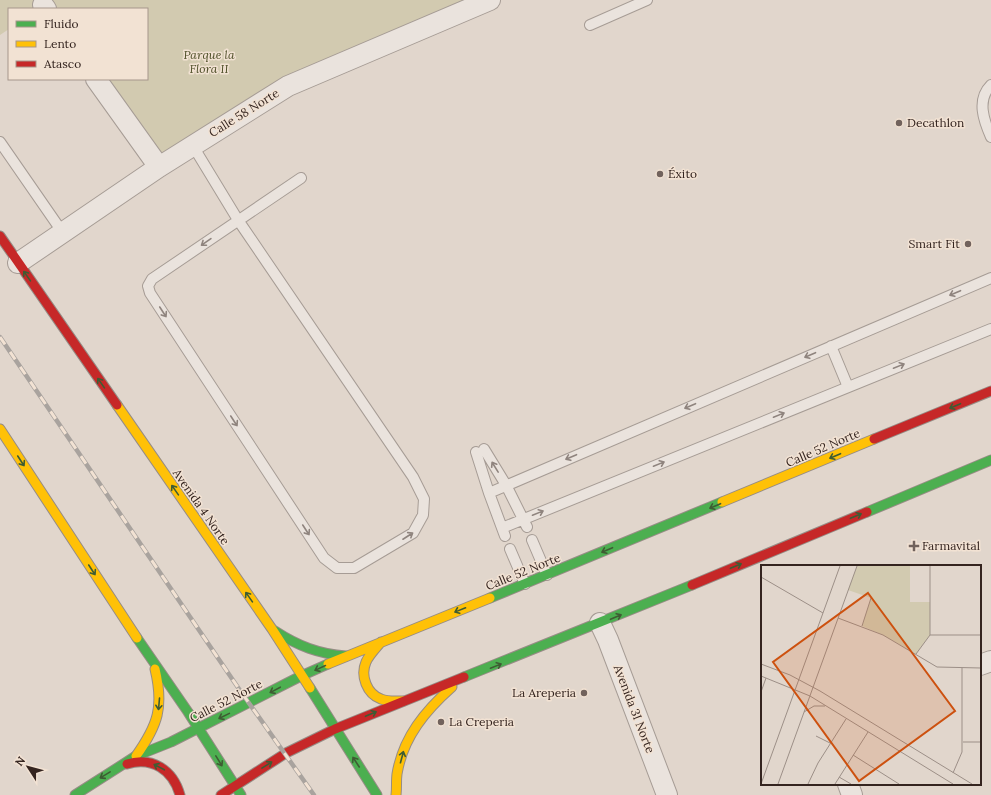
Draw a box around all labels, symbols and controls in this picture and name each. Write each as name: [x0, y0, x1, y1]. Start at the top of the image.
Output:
legend: [8, 8, 148, 80]
text: Fluido: [44, 16, 79, 31]
text: Lento: [44, 36, 76, 51]
park label: Parque la Flora II: [183, 47, 235, 76]
text: Atasco: [43, 56, 81, 71]
street label: Calle 58 Norte: [206, 85, 282, 140]
place label: Decathlon: [907, 115, 964, 130]
marker: Decathlon: [894, 118, 904, 128]
place label: Éxito: [668, 166, 697, 181]
marker: Éxito: [655, 169, 665, 179]
place label: Smart Fit: [909, 236, 960, 251]
one-way arrow: [201, 238, 212, 246]
marker: Smart Fit: [963, 239, 973, 249]
one-way arrow: [23, 271, 31, 282]
one-way arrow: [950, 290, 962, 298]
one-way arrow: [159, 307, 167, 318]
one-way arrow: [804, 352, 816, 360]
one-way arrow: [893, 362, 905, 370]
one-way arrow: [97, 378, 105, 389]
one-way arrow: [949, 402, 961, 410]
one-way arrow: [685, 403, 697, 411]
one-way arrow: [772, 411, 784, 419]
one-way arrow: [230, 415, 238, 426]
street label: Calle 52 Norte: [783, 425, 863, 470]
one-way arrow: [829, 452, 841, 460]
one-way arrow: [565, 454, 577, 462]
one-way arrow: [17, 455, 25, 466]
one-way arrow: [652, 460, 664, 468]
one-way arrow: [491, 461, 499, 473]
street label: Avenida 4 Norte: [169, 465, 233, 548]
one-way arrow: [171, 485, 179, 496]
one-way arrow: [709, 502, 721, 510]
one-way arrow: [532, 509, 544, 517]
one-way arrow: [849, 512, 861, 520]
one-way arrow: [302, 524, 310, 535]
one-way arrow: [402, 532, 413, 540]
place label: Farmavital: [922, 538, 980, 553]
marker: Farmavital: [909, 541, 919, 551]
one-way arrow: [602, 547, 614, 555]
street label: Calle 52 Norte: [483, 550, 563, 593]
one-way arrow: [730, 562, 742, 570]
one-way arrow: [89, 564, 97, 576]
inset map: [761, 565, 981, 785]
one-way arrow: [245, 592, 253, 603]
one-way arrow: [455, 607, 467, 614]
one-way arrow: [610, 612, 622, 620]
one-way arrow: [489, 661, 501, 669]
street label: Avenida 3I Norte: [610, 662, 658, 756]
one-way arrow: [314, 665, 326, 672]
street label: Calle 52 Norte: [187, 676, 265, 725]
place label: La Areperia: [512, 685, 576, 700]
one-way arrow: [270, 687, 282, 694]
marker: La Areperia: [579, 688, 589, 698]
one-way arrow: [156, 697, 163, 710]
one-way arrow: [364, 710, 376, 718]
one-way arrow: [218, 713, 230, 720]
place label: La Creperia: [449, 714, 514, 729]
marker: La Creperia: [436, 717, 446, 727]
north arrow: [8, 747, 48, 787]
one-way arrow: [398, 750, 406, 763]
text: N: [12, 753, 28, 769]
one-way arrow: [215, 755, 223, 766]
one-way arrow: [352, 757, 360, 768]
one-way arrow: [261, 760, 273, 768]
one-way arrow: [153, 763, 165, 770]
one-way arrow: [99, 772, 111, 780]

